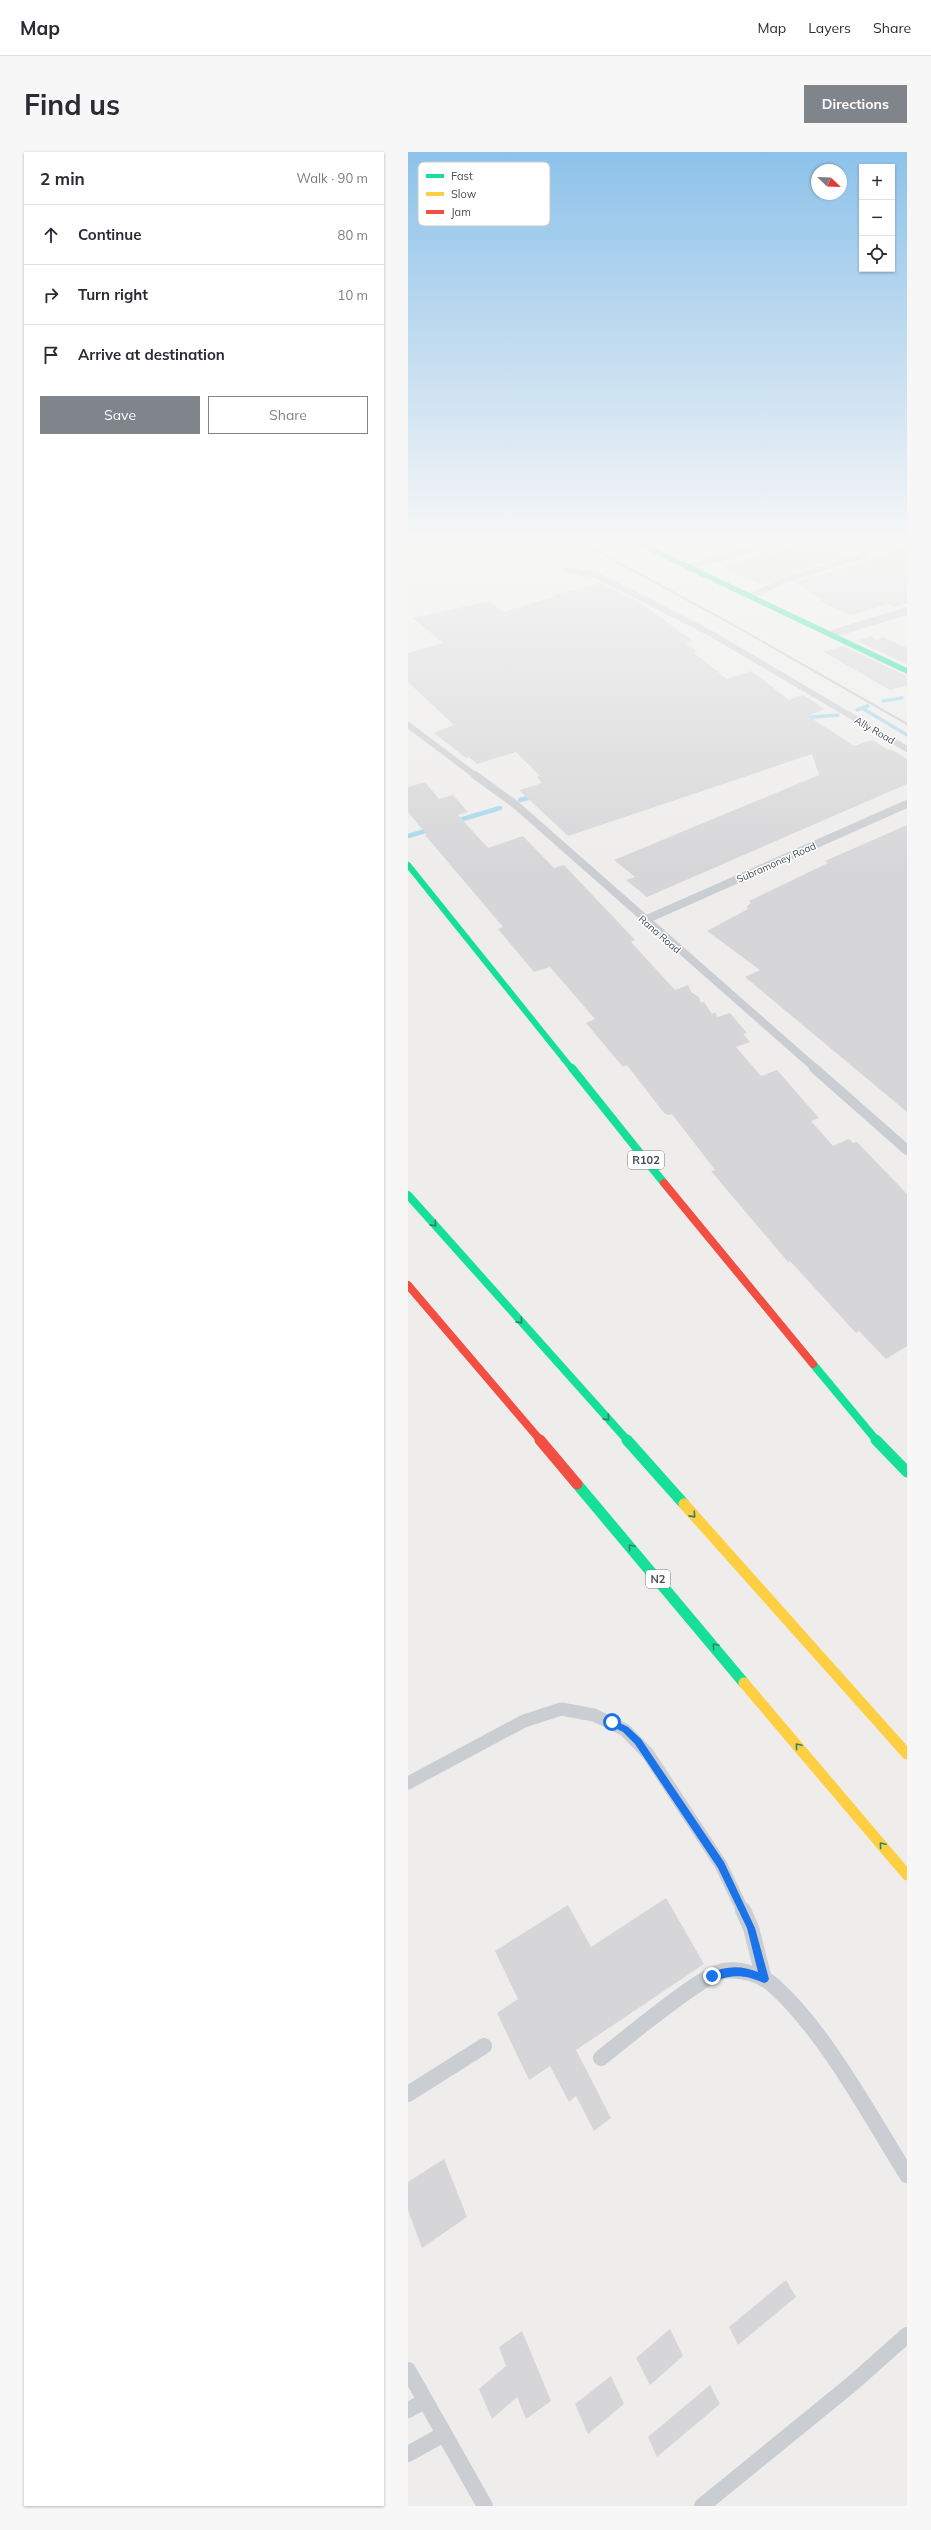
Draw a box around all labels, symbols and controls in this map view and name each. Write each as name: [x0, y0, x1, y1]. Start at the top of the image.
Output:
text: Map: [20, 16, 60, 40]
text: Map: [757, 19, 786, 37]
text: Layers: [808, 19, 851, 37]
text: Share: [873, 19, 911, 37]
button: Directions: [804, 85, 907, 123]
text: Find us: [24, 87, 120, 122]
legend: [418, 162, 550, 226]
north arrow: [811, 164, 847, 200]
map controls: [859, 164, 895, 272]
button: +: [859, 164, 895, 200]
text: 2 min: [40, 168, 85, 189]
text: Fast: [451, 169, 473, 183]
text: Walk · 90 m: [297, 170, 368, 186]
text: Slow: [451, 187, 477, 201]
button: −: [859, 200, 895, 236]
text: Jam: [451, 205, 471, 219]
icon: ahead: [40, 224, 62, 246]
text: Continue: [78, 225, 141, 244]
text: 80 m: [338, 227, 368, 243]
button: locate: [859, 236, 895, 272]
icon: right: [40, 284, 62, 306]
text: Turn right: [78, 285, 148, 304]
text: 10 m: [338, 287, 368, 303]
icon: arrive: [40, 344, 62, 366]
text: Arrive at destination: [78, 345, 225, 364]
button: Save: [40, 396, 200, 434]
button: Share: [208, 396, 368, 434]
street label: Ally Road: [852, 714, 897, 747]
street label: Subramoney Road: [734, 839, 818, 886]
street label: Rana Road: [636, 912, 684, 956]
road number: R102: [628, 1151, 664, 1169]
one-way arrow: [429, 1219, 437, 1227]
one-way arrow: [516, 1316, 523, 1324]
one-way arrow: [602, 1413, 609, 1421]
one-way arrow: [689, 1510, 696, 1518]
one-way arrow: [628, 1544, 635, 1551]
road number: N2: [646, 1570, 670, 1588]
one-way arrow: [712, 1643, 719, 1651]
route start: [603, 1713, 621, 1731]
one-way arrow: [796, 1743, 803, 1750]
one-way arrow: [879, 1842, 886, 1850]
route end: [703, 1967, 721, 1985]

